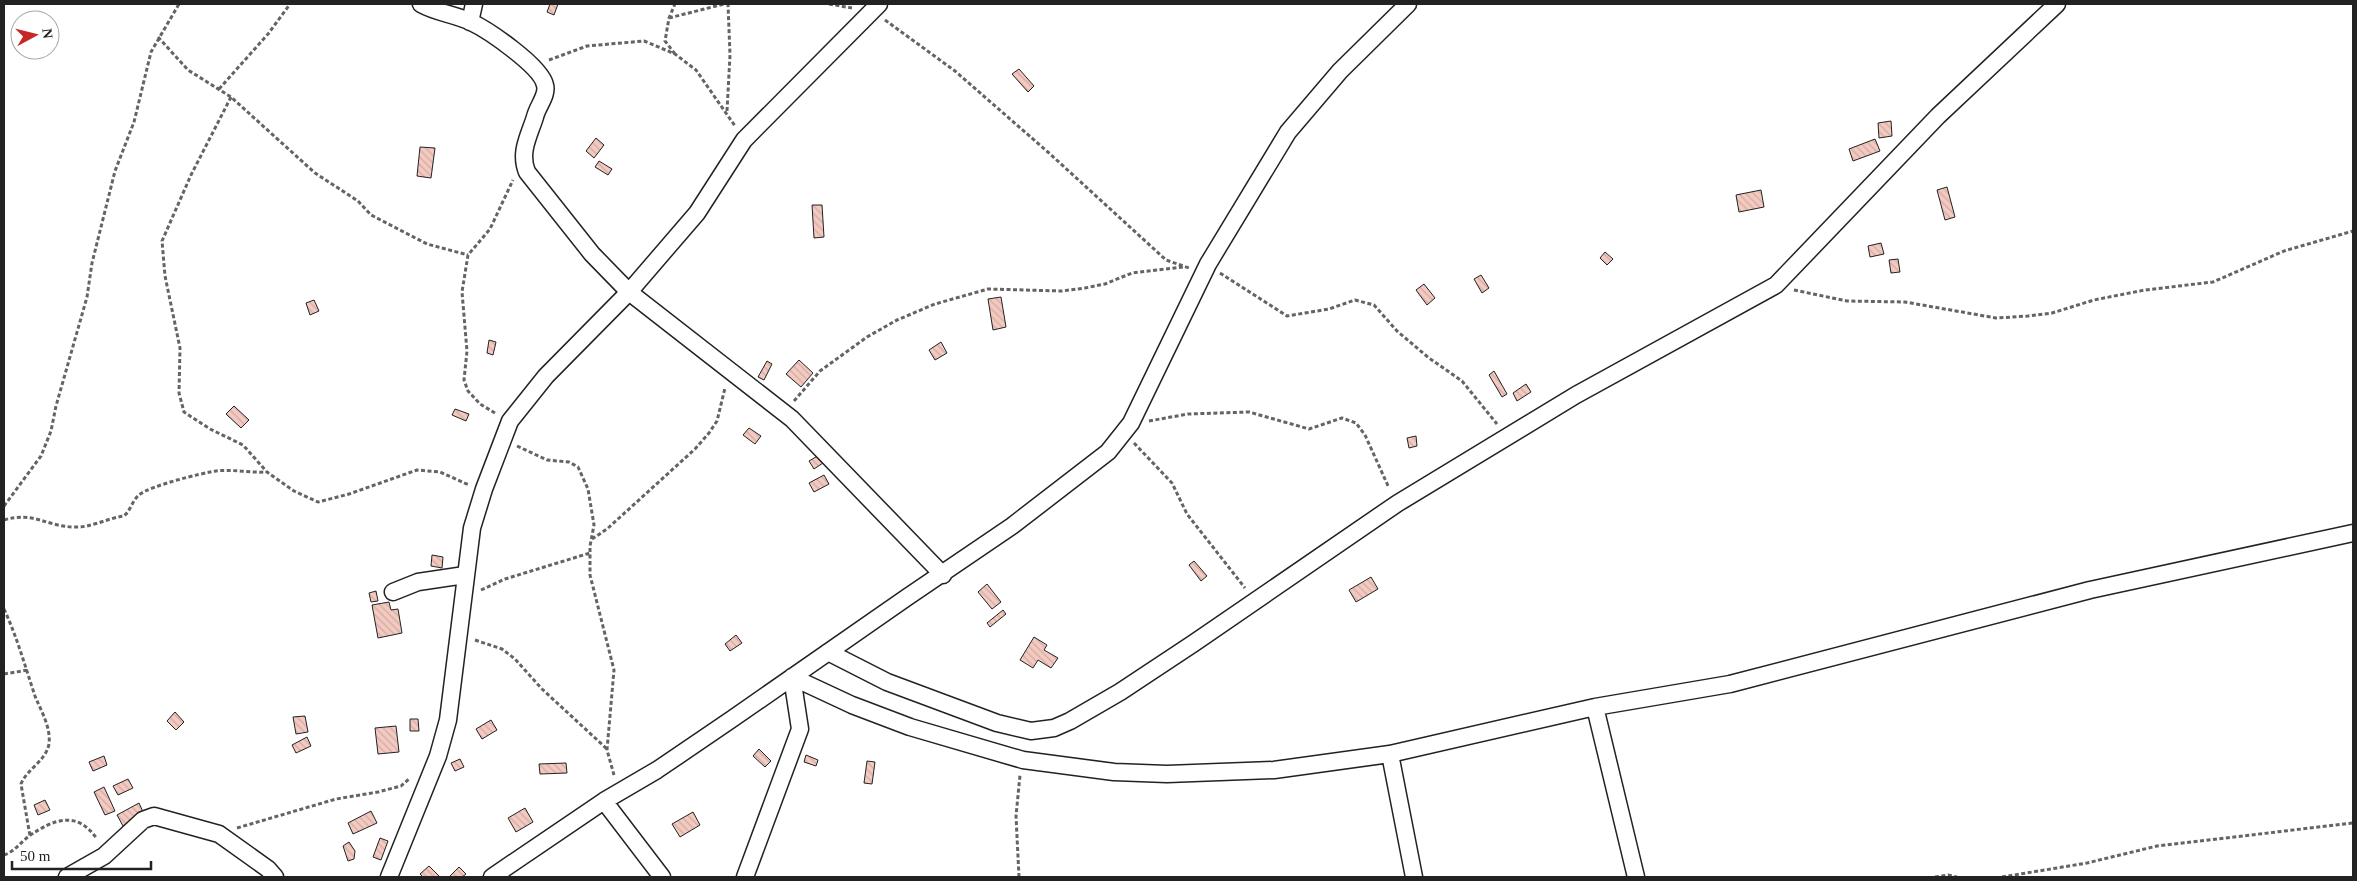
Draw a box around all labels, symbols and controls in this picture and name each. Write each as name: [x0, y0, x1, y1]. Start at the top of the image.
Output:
north arrow: [10, 10, 60, 60]
text: N: [39, 28, 55, 39]
scale bar: [12, 838, 151, 870]
text: 50 m: [20, 848, 51, 864]

